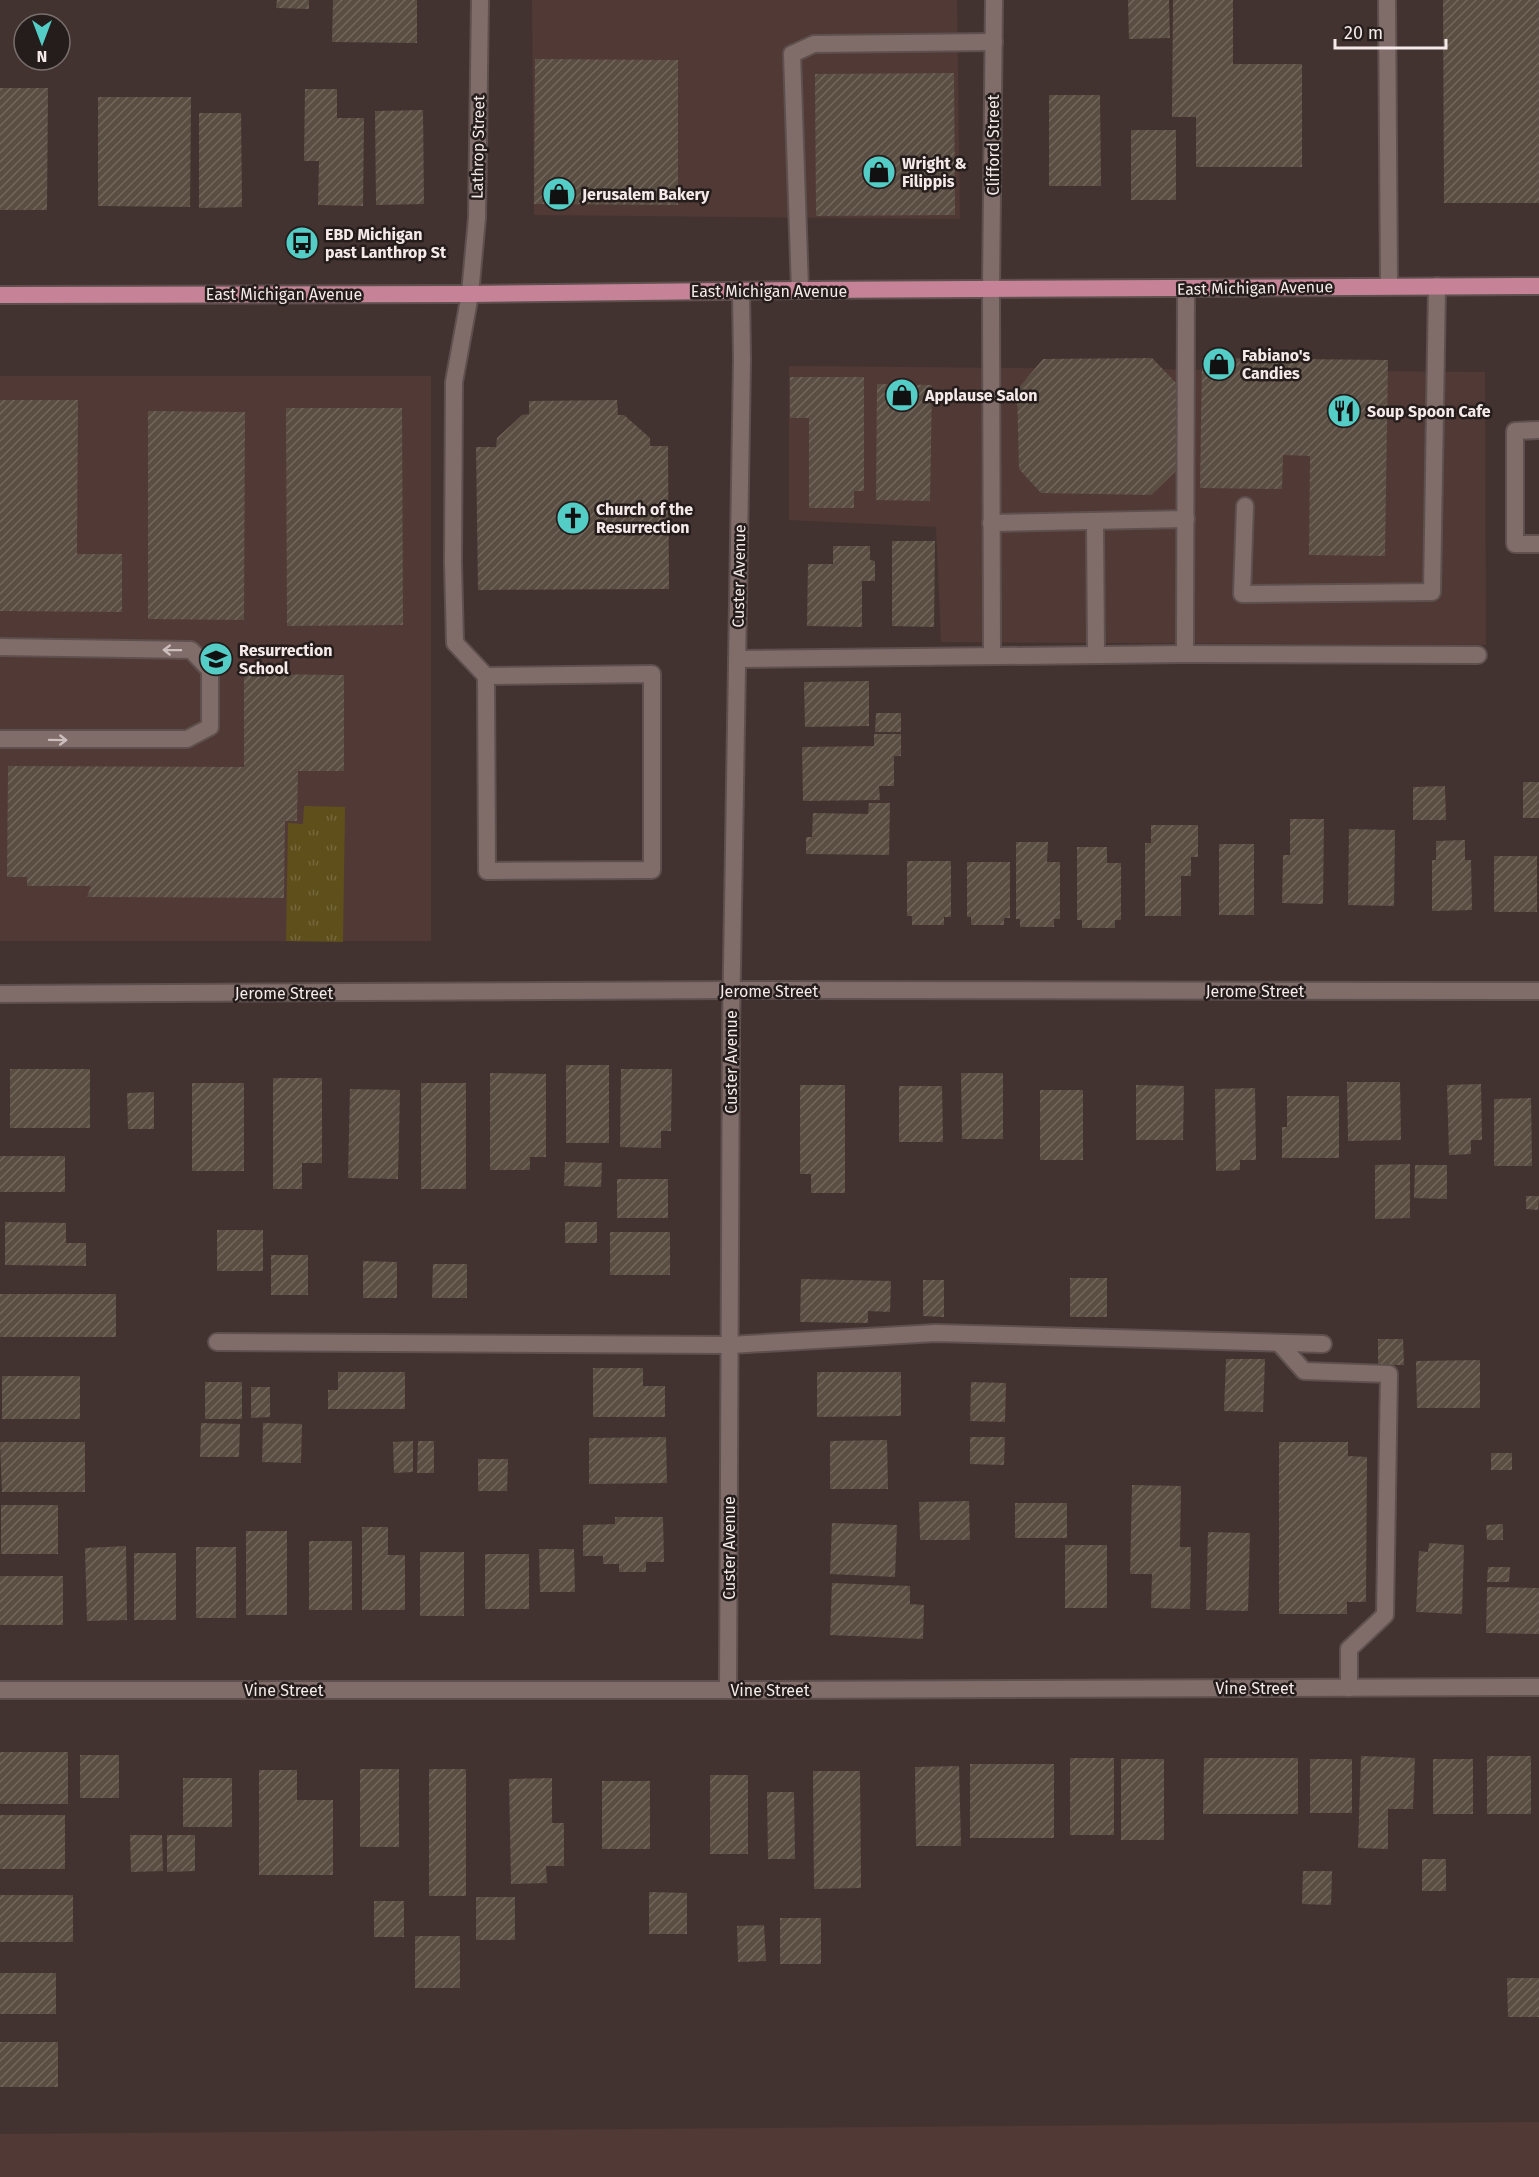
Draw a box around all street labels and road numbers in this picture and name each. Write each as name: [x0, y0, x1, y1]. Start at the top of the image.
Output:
street label: Clifford Street: [984, 94, 1003, 195]
street label: Lathrop Street: [468, 95, 488, 199]
street label: East Michigan Avenue: [1177, 277, 1333, 299]
street label: East Michigan Avenue: [691, 282, 847, 301]
street label: East Michigan Avenue: [206, 285, 362, 304]
street label: Custer Avenue: [729, 524, 749, 628]
street label: Jerome Street: [720, 982, 819, 1001]
street label: Jerome Street: [1206, 982, 1305, 1001]
street label: Jerome Street: [235, 984, 334, 1003]
street label: Custer Avenue: [722, 1010, 741, 1114]
street label: Custer Avenue: [720, 1496, 739, 1600]
street label: Vine Street: [1215, 1679, 1295, 1698]
street label: Vine Street: [244, 1681, 324, 1700]
street label: Vine Street: [730, 1681, 810, 1700]

